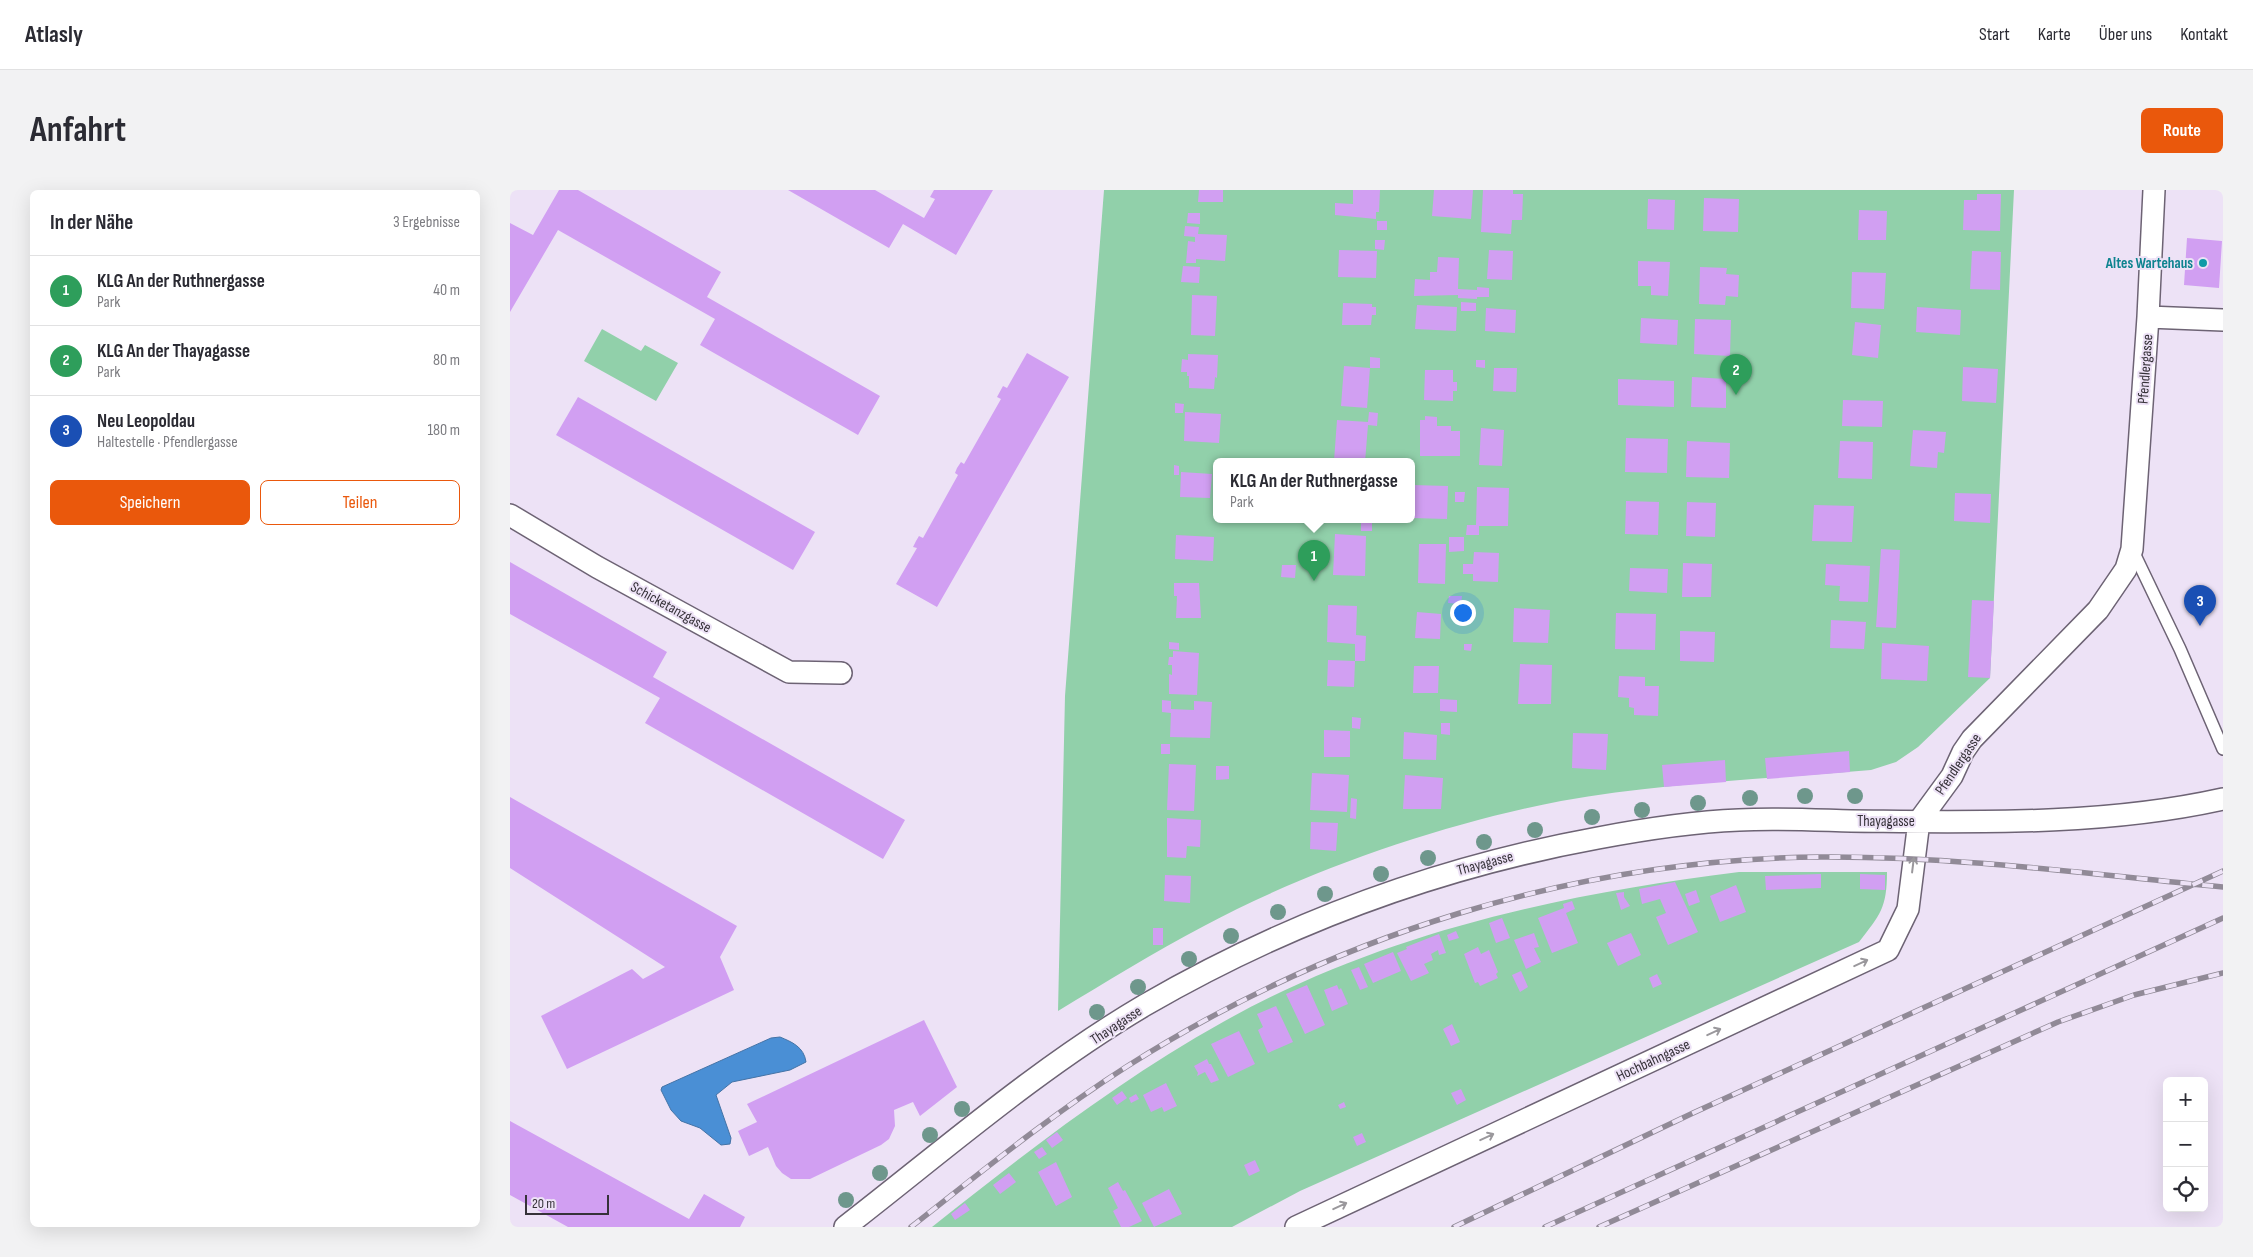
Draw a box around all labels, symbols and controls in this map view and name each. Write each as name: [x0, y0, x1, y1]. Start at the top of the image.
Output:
text: Atlasly: [25, 20, 83, 49]
text: Start: [1979, 24, 2010, 45]
text: Karte: [2038, 24, 2071, 45]
text: Über uns: [2099, 24, 2152, 45]
text: Kontakt: [2180, 24, 2228, 45]
button: Route: [2141, 108, 2223, 153]
text: Anfahrt: [30, 109, 126, 152]
text: In der Nähe: [50, 210, 133, 235]
text: 3 Ergebnisse: [393, 213, 460, 232]
place label: Altes Wartehaus: [2105, 254, 2193, 273]
marker: Altes Wartehaus: [2197, 257, 2209, 269]
text: KLG An der Ruthnergasse: [97, 270, 265, 293]
text: 1: [63, 281, 69, 300]
text: 40 m: [433, 281, 460, 300]
text: Park: [97, 293, 120, 312]
street label: Pfendlergasse: [2134, 333, 2157, 405]
text: KLG An der Thayagasse: [97, 340, 250, 363]
text: 2: [62, 351, 70, 370]
text: 80 m: [433, 351, 460, 370]
pin: 2: [1720, 354, 1752, 395]
text: Park: [97, 363, 120, 382]
text: Neu Leopoldau: [97, 410, 195, 433]
text: 3: [62, 421, 70, 440]
text: 180 m: [427, 421, 460, 440]
text: Haltestelle · Pfendlergasse: [97, 433, 238, 452]
popup: [1213, 458, 1415, 523]
text: KLG An der Ruthnergasse: [1230, 470, 1398, 493]
button: Speichern: [50, 480, 250, 525]
button: Teilen: [260, 480, 460, 525]
text: Park: [1230, 493, 1254, 512]
pin: 1: [1298, 540, 1330, 581]
street label: Schicketanzgasse: [627, 577, 714, 637]
pin: 3: [2184, 585, 2216, 626]
your location: [1450, 600, 1476, 626]
street label: Pfendlergasse: [1931, 730, 1986, 799]
street label: Thayagasse: [1857, 812, 1915, 831]
street label: Thayagasse: [1455, 847, 1515, 880]
one-way arrow: [1908, 857, 1918, 873]
one-way arrow: [1853, 957, 1868, 967]
street label: Thayagasse: [1087, 1002, 1146, 1049]
one-way arrow: [1706, 1026, 1721, 1036]
street label: Hochbahngasse: [1613, 1035, 1693, 1086]
map controls: [2163, 1077, 2208, 1212]
button: +: [2163, 1077, 2208, 1122]
button: −: [2163, 1122, 2208, 1167]
one-way arrow: [1479, 1132, 1494, 1142]
button: locate: [2163, 1167, 2208, 1212]
scale bar: [525, 1192, 609, 1215]
text: 20 m: [532, 1195, 555, 1212]
one-way arrow: [1332, 1201, 1347, 1211]

